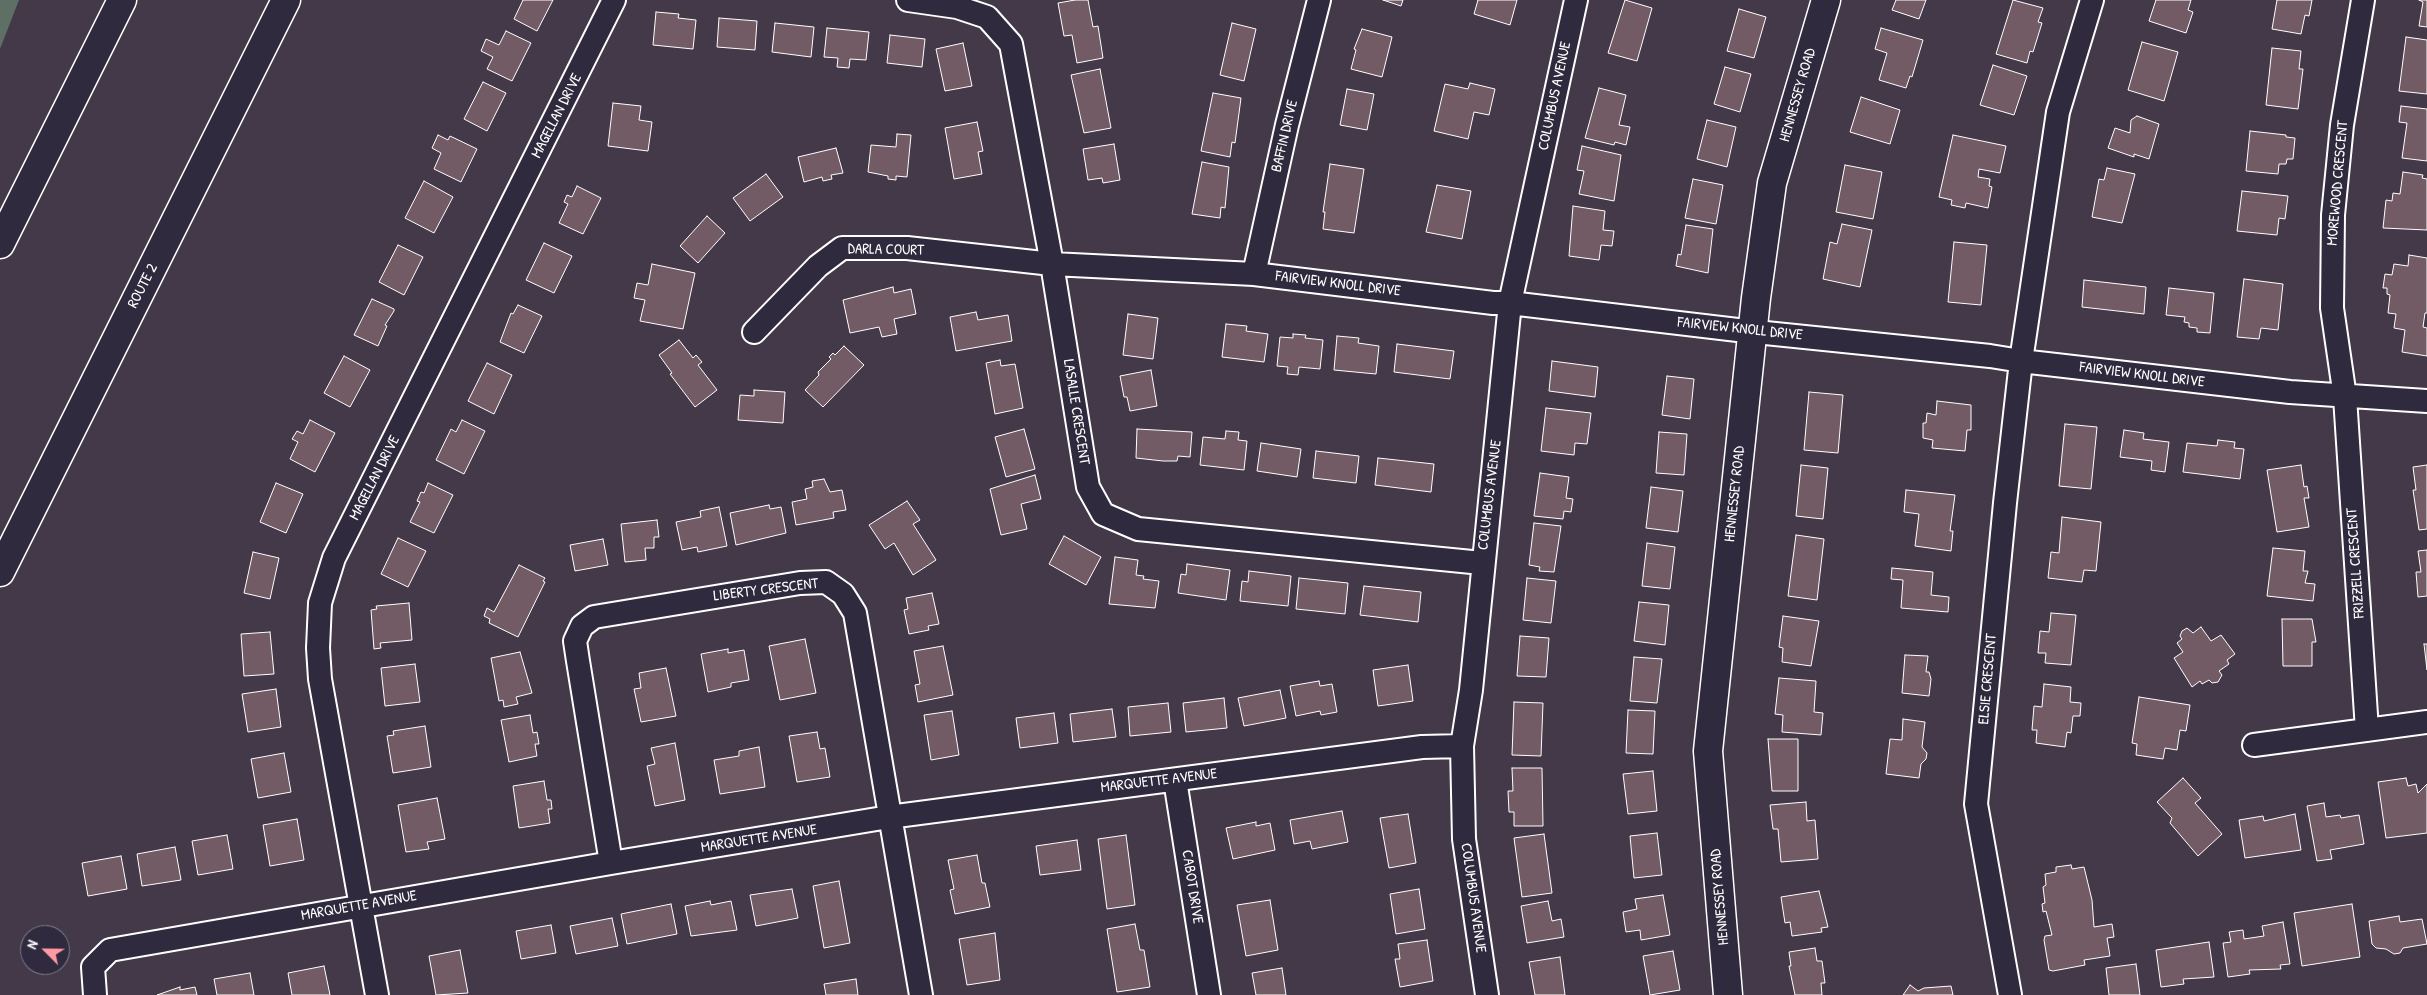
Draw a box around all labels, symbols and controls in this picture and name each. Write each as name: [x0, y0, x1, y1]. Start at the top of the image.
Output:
street label: COLUMBUS AVENUE: [1535, 40, 1575, 152]
street label: HENNESSEY ROAD: [1776, 46, 1820, 144]
street label: MAGELLAN DRIVE: [528, 71, 586, 161]
street label: BAFFIN DRIVE: [1268, 98, 1302, 174]
street label: MOREWOOD CRESCENT: [2324, 120, 2352, 246]
street label: DARLA COURT: [848, 240, 924, 260]
street label: ROUTE 2: [124, 261, 162, 311]
street label: FAIRVIEW KNOLL DRIVE: [1274, 267, 1402, 301]
street label: FAIRVIEW KNOLL DRIVE: [1676, 313, 1804, 345]
street label: LASALLE CRESCENT: [1059, 358, 1093, 466]
street label: FAIRVIEW KNOLL DRIVE: [2078, 358, 2206, 392]
street label: MAGELLAN DRIVE: [346, 433, 404, 523]
street label: COLUMBUS AVENUE: [1474, 439, 1506, 551]
street label: HENNESSEY ROAD: [1721, 445, 1749, 543]
street label: FRIZZELL CRESCENT: [2343, 507, 2369, 619]
street label: LIBERTY CRESCENT: [712, 575, 820, 605]
street label: ELSIE CRESCENT: [1975, 633, 2001, 725]
street label: MARQUETTE AVENUE: [1100, 765, 1218, 797]
street label: MARQUETTE AVENUE: [700, 821, 818, 857]
street label: COLUMBUS AVENUE: [1456, 842, 1490, 954]
street label: HENNESSEY ROAD: [1707, 848, 1733, 946]
street label: CABOT DRIVE: [1177, 849, 1207, 925]
street label: MARQUETTE AVENUE: [300, 887, 418, 925]
north arrow: [20, 925, 70, 975]
text: N: [21, 937, 42, 951]

